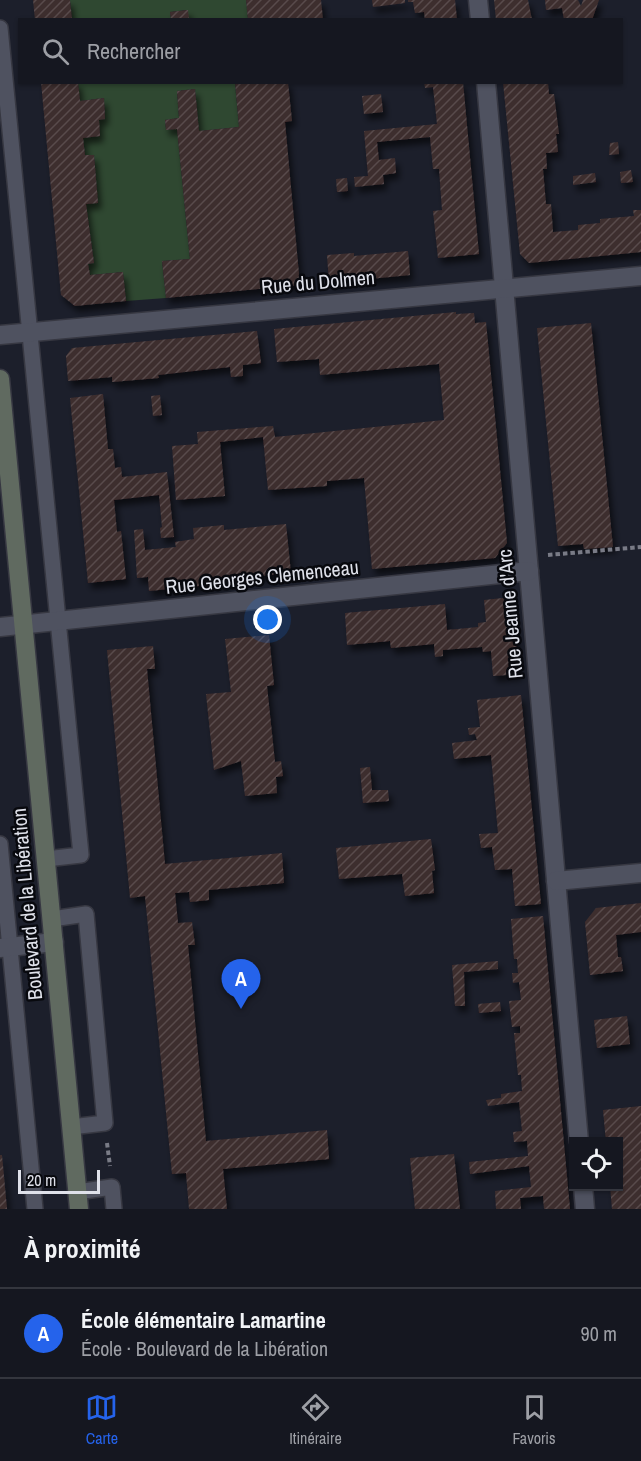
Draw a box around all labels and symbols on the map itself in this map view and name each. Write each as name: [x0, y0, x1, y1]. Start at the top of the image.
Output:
street label: Rue du Dolmen: [260, 263, 376, 300]
street label: Rue Jeanne d'Arc: [490, 548, 529, 680]
street label: Rue Georges Clemenceau: [164, 553, 360, 600]
your location: [253, 605, 282, 634]
street label: Boulevard de la Libération: [5, 807, 48, 1001]
pin: A: [222, 960, 260, 1009]
scale bar: [18, 1167, 100, 1194]

